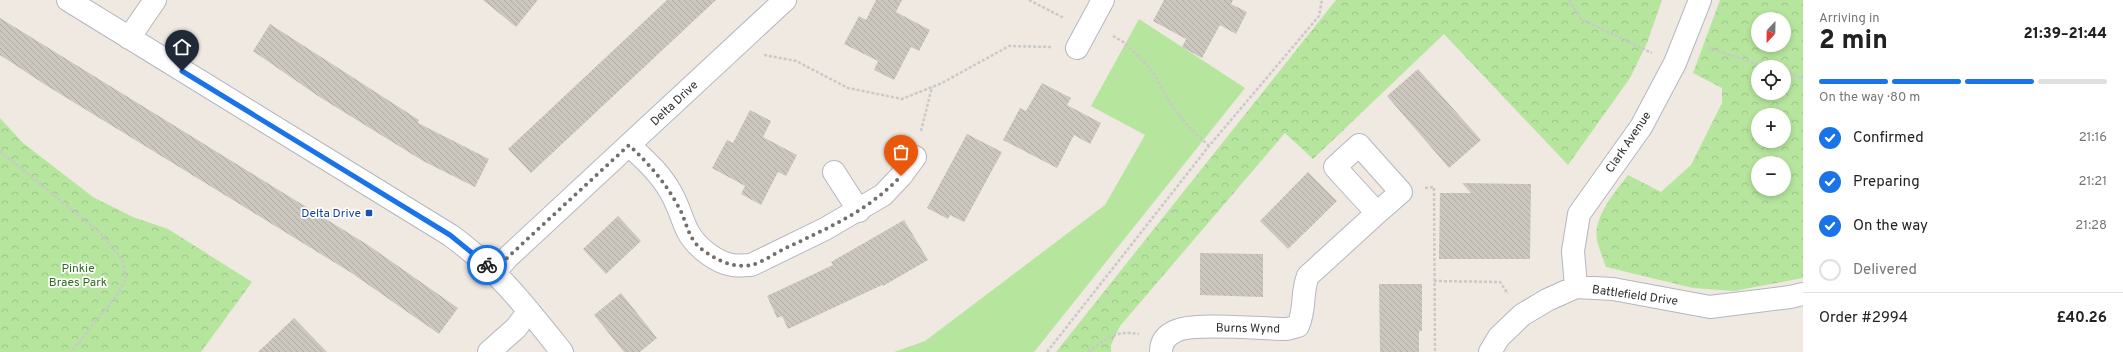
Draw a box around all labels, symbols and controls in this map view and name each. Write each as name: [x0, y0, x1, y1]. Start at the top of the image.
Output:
text: Arriving in: [1819, 11, 1880, 27]
north arrow: [1751, 12, 1791, 52]
map controls: [1751, 12, 1791, 196]
text: 2 min: [1819, 25, 1888, 58]
text: 21:39–21:44: [2024, 25, 2107, 44]
pin: [165, 30, 199, 71]
icon: home: [171, 36, 193, 58]
button: locate: [1751, 60, 1791, 100]
street label: Delta Drive: [647, 78, 702, 130]
text: On the way · 80 m: [1819, 90, 1920, 106]
button: +: [1751, 108, 1791, 148]
street label: Clark Avenue: [1602, 109, 1655, 176]
icon: check: [1819, 127, 1841, 149]
text: Confirmed: [1853, 129, 1924, 148]
text: 21:16: [2079, 130, 2107, 146]
pin: [884, 135, 918, 176]
icon: bag: [890, 141, 912, 163]
button: −: [1751, 156, 1791, 196]
icon: check: [1819, 171, 1841, 193]
text: Preparing: [1853, 173, 1920, 192]
text: 21:21: [2078, 174, 2107, 190]
place label: Delta Drive: [301, 206, 361, 222]
marker: Delta Drive: [364, 208, 374, 218]
icon: check: [1819, 215, 1841, 237]
text: On the way: [1853, 217, 1928, 236]
text: 21:28: [2075, 218, 2107, 234]
courier: [467, 245, 507, 285]
icon: bike: [476, 254, 498, 276]
park label: Pinkie Braes Park: [49, 261, 107, 291]
text: Delivered: [1853, 261, 1917, 280]
street label: Battlefield Drive: [1591, 282, 1679, 310]
text: Order #2994: [1819, 309, 1908, 328]
text: £40.26: [2056, 309, 2107, 328]
street label: Burns Wynd: [1216, 320, 1280, 338]

